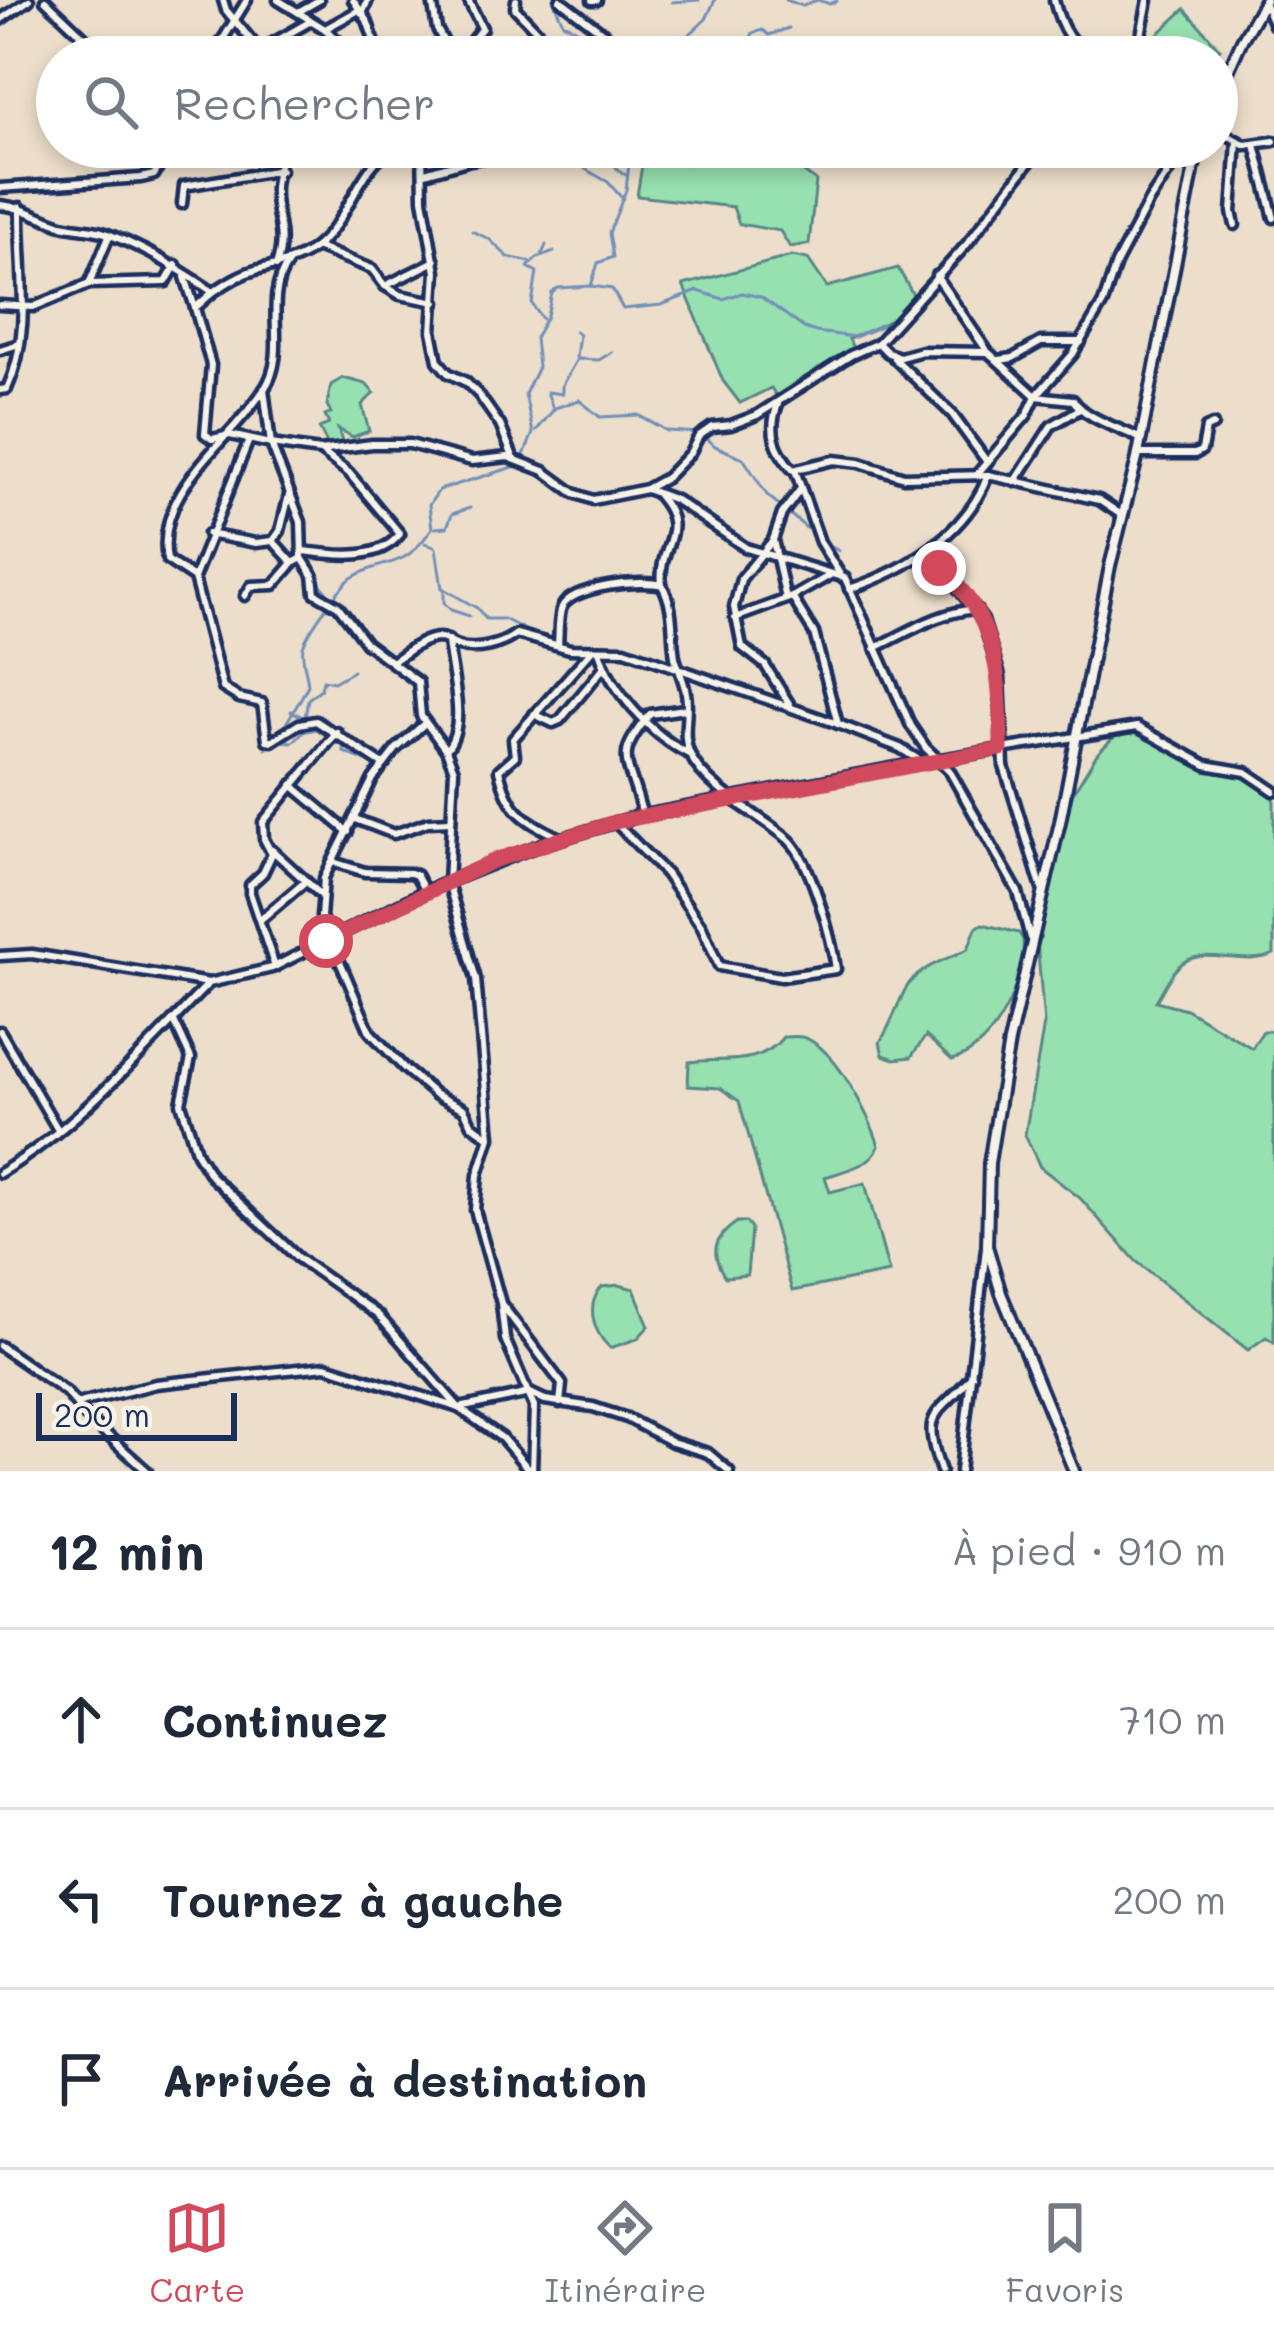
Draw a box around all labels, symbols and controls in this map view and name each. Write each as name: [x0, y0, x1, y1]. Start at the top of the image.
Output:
search box: [36, 36, 1238, 168]
icon: search: [78, 69, 144, 135]
text: Rechercher: [174, 73, 435, 131]
route end: [912, 541, 966, 595]
route start: [299, 914, 353, 968]
scale bar: [36, 1387, 237, 1440]
text: 200 m: [54, 1392, 150, 1435]
text: 12 min: [48, 1516, 204, 1583]
text: À pied · 910 m: [952, 1524, 1226, 1575]
icon: ahead: [48, 1686, 114, 1752]
text: Continuez: [162, 1690, 388, 1748]
text: 710 m: [1119, 1693, 1226, 1744]
icon: left: [48, 1866, 114, 1932]
text: Tournez à gauche: [162, 1870, 563, 1928]
text: 200 m: [1113, 1873, 1226, 1924]
icon: arrive: [48, 2046, 114, 2112]
text: Arrivée à destination: [162, 2050, 647, 2108]
tab: Carte: [150, 2195, 245, 2310]
tab: Itinéraire: [544, 2195, 706, 2310]
tab: Favoris: [1006, 2195, 1124, 2310]

